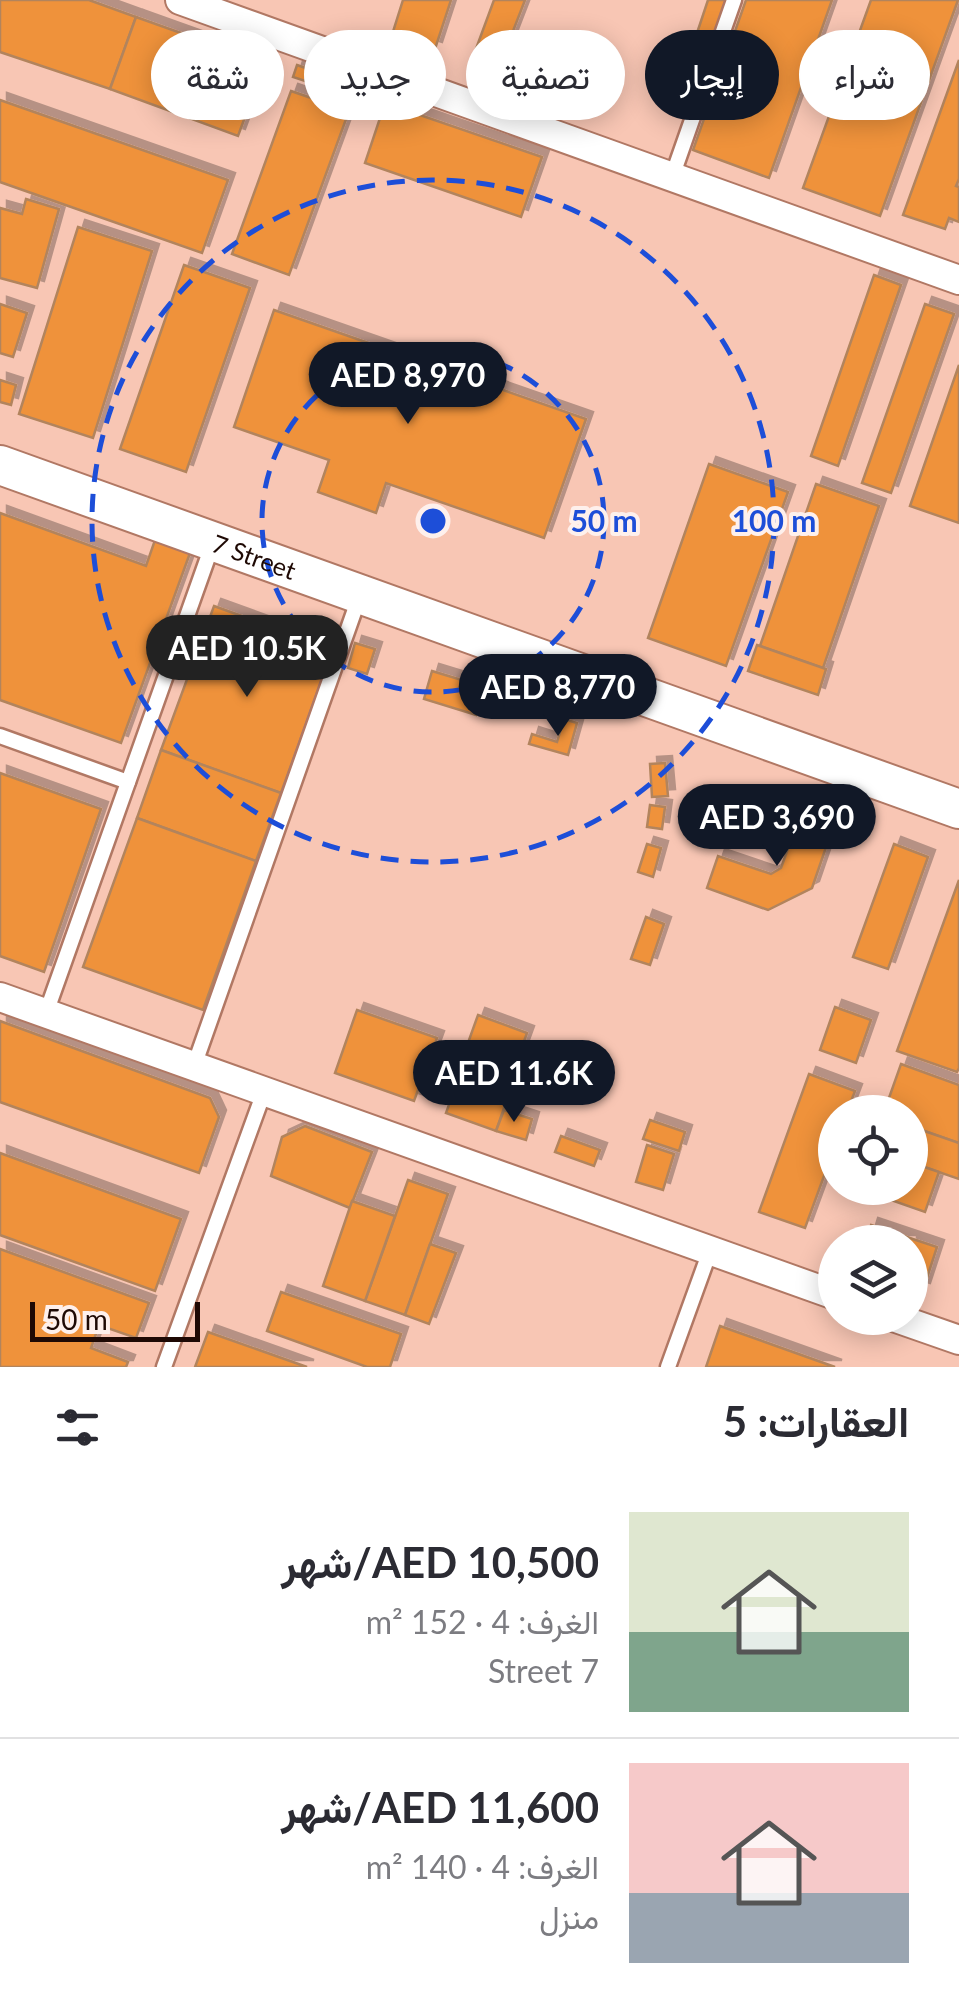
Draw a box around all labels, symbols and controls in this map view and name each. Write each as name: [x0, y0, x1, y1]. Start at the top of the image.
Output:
chip: شقة: [151, 30, 284, 120]
chip: جديد: [304, 30, 446, 120]
chip: تصفية: [466, 30, 625, 120]
chip: إيجار: [645, 30, 779, 120]
chip: شراء: [799, 30, 930, 120]
pin: AED 8,970: [294, 342, 522, 427]
text: AED 8,970: [331, 355, 485, 394]
text: 50 m: [570, 502, 638, 538]
text: 100 m: [732, 502, 816, 538]
centre of rings: [415, 503, 451, 539]
street label: 7 Street: [208, 527, 300, 585]
pin: AED 10.5K: [133, 615, 361, 700]
text: AED 10.5K: [168, 628, 326, 667]
pin: AED 8,770: [444, 654, 672, 739]
text: AED 8,770: [481, 667, 635, 706]
pin: AED 3,690: [663, 784, 891, 869]
text: AED 3,690: [700, 797, 854, 836]
pin: AED 11.6K: [400, 1040, 628, 1125]
text: AED 11.6K: [435, 1053, 593, 1092]
map controls: [818, 1095, 928, 1335]
button: locate: [818, 1095, 928, 1205]
button: layers: [818, 1225, 928, 1335]
scale bar: [30, 1297, 200, 1342]
text: 50 m: [45, 1302, 108, 1336]
text: العقارات: 5: [723, 1396, 909, 1446]
icon: filters: [50, 1400, 105, 1455]
text: AED 10,500/شهر: [281, 1537, 599, 1587]
icon: home: [709, 1552, 829, 1672]
text: الغرف: 4 · 152 m²: [366, 1602, 599, 1641]
text: 7 Street: [488, 1651, 599, 1690]
text: AED 11,600/شهر: [281, 1782, 599, 1832]
icon: home: [709, 1803, 829, 1923]
text: الغرف: 4 · 140 m²: [366, 1847, 599, 1886]
text: منزل: [539, 1897, 599, 1936]

